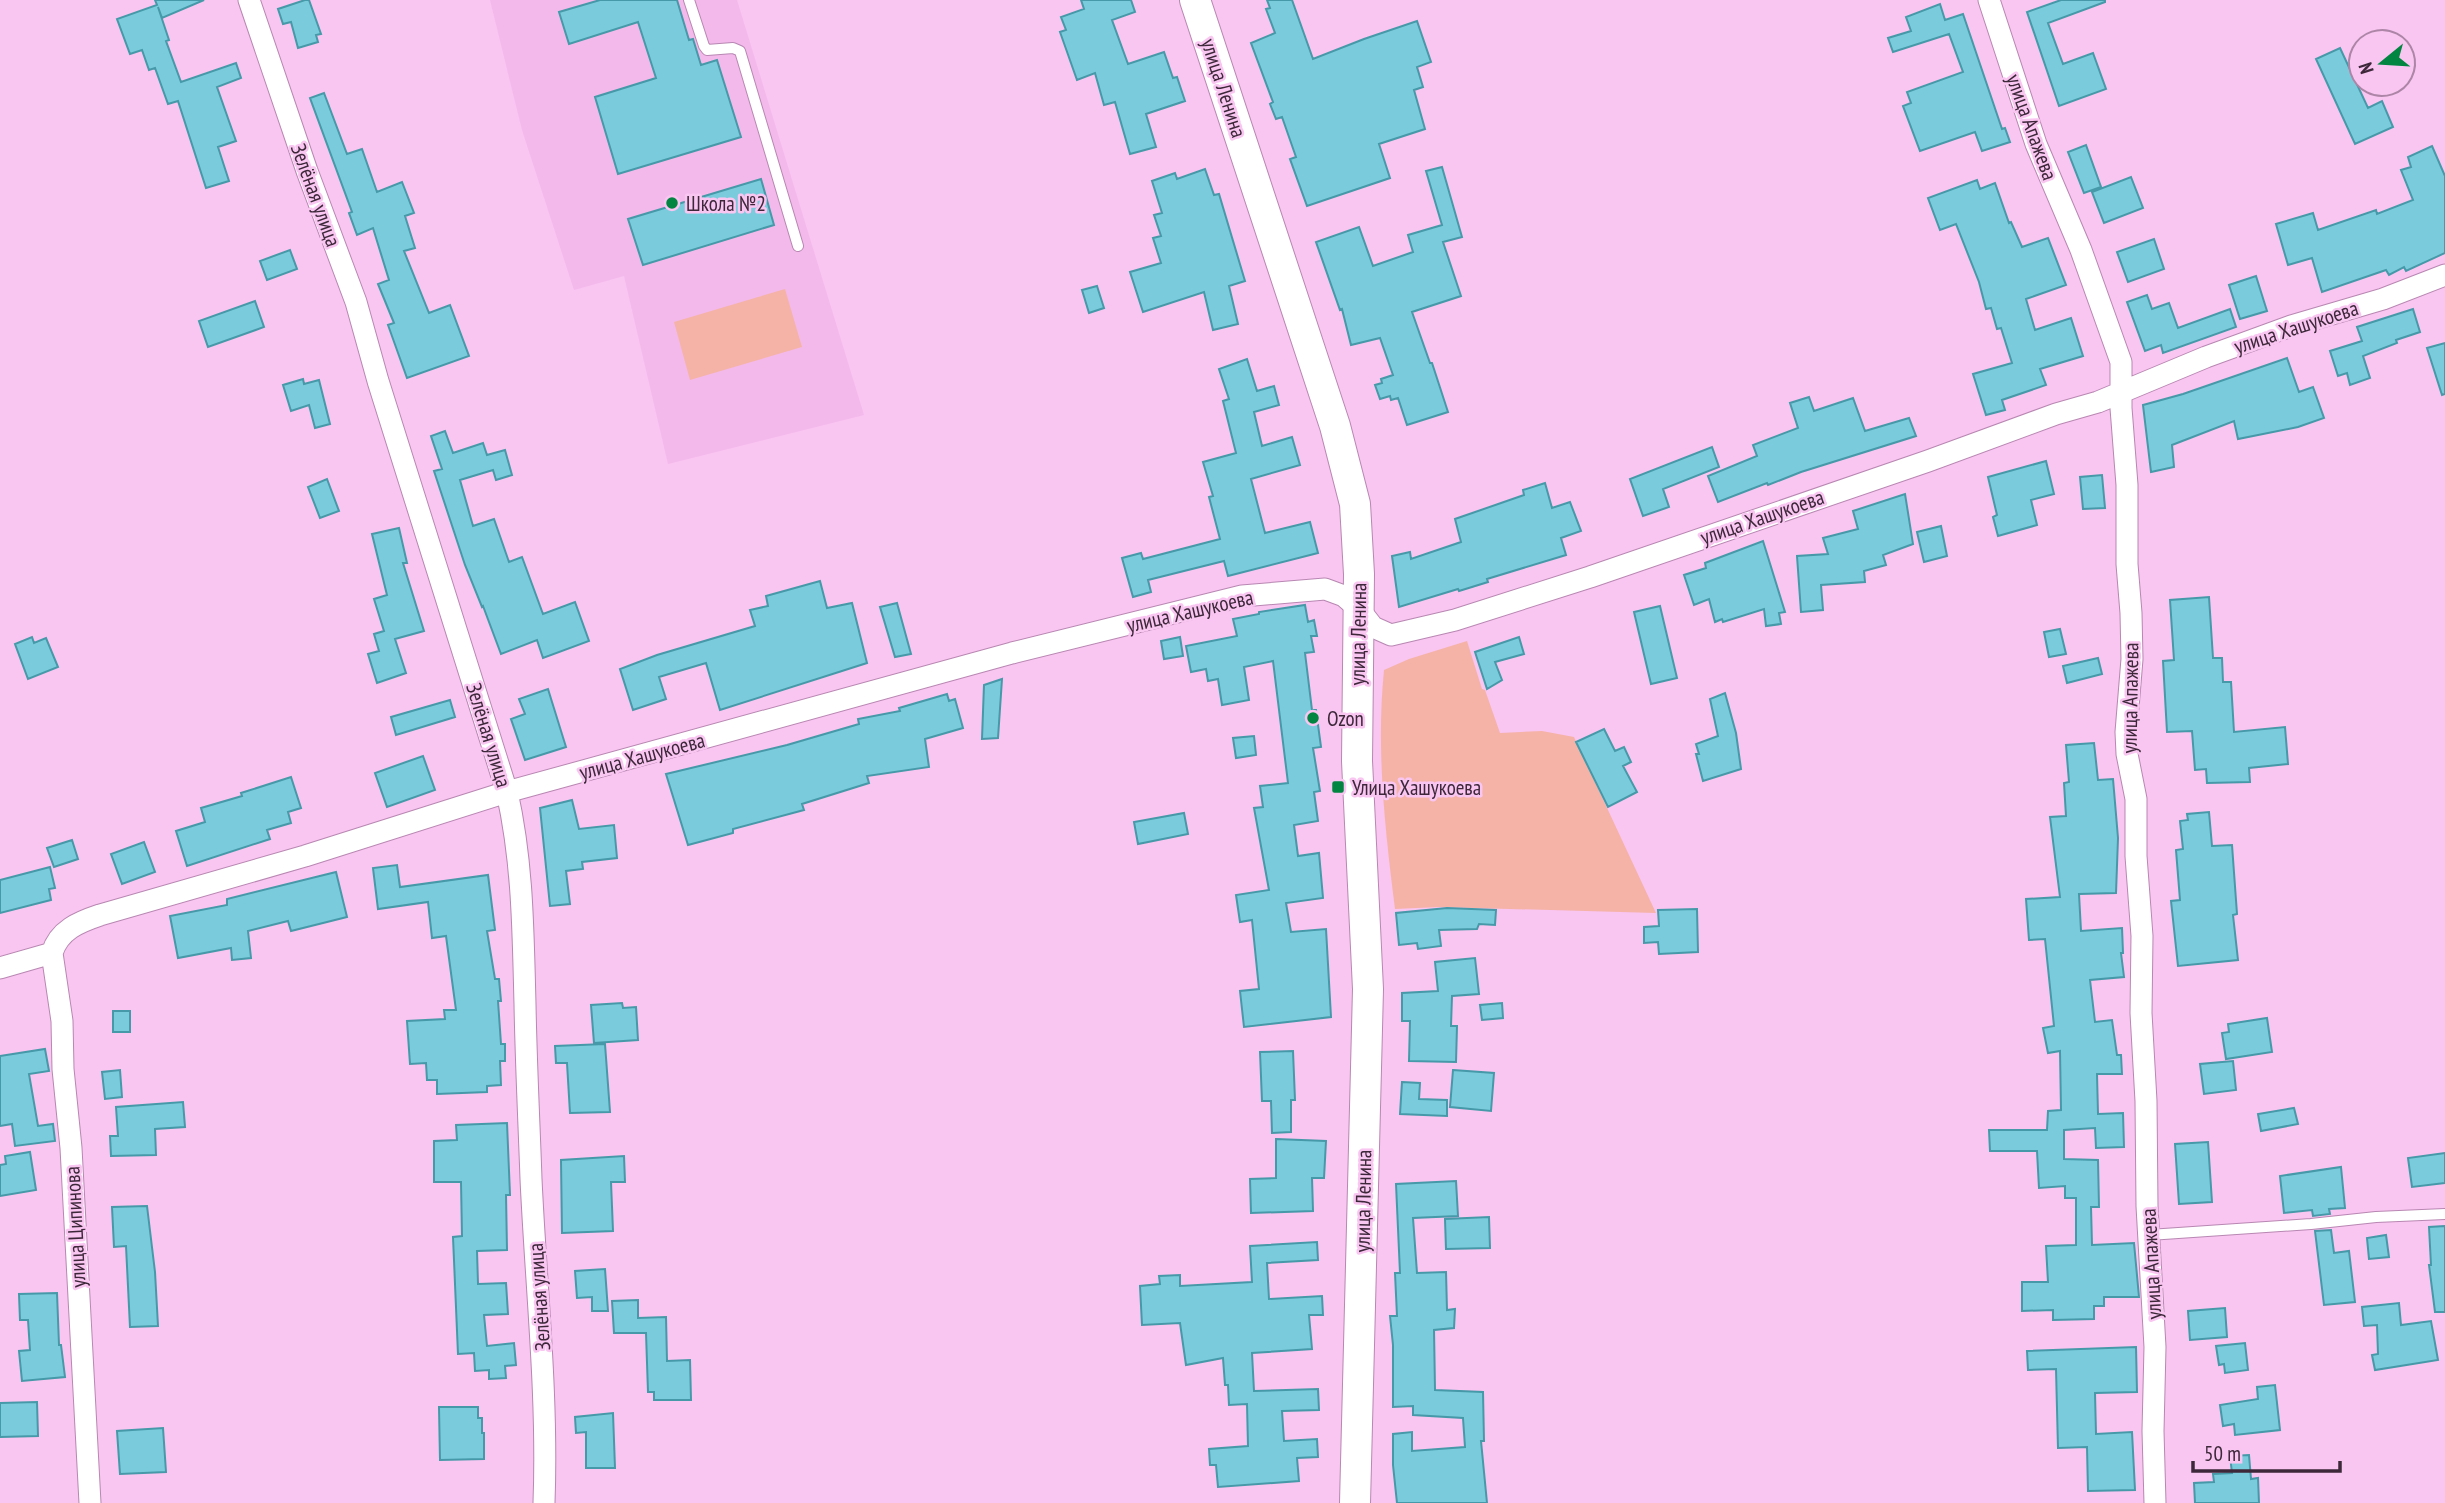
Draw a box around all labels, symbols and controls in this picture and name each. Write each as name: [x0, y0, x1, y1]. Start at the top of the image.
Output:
north arrow: [2347, 28, 2417, 98]
street label: улица Ленина: [1195, 35, 1253, 141]
text: N: [2353, 60, 2379, 77]
street label: улица Апажева: [2000, 70, 2064, 184]
street label: Зелёная улица: [285, 140, 347, 250]
place label: Школа №2: [686, 190, 766, 217]
marker: Школа №2: [664, 195, 680, 211]
street label: улица Хашукоева: [2230, 294, 2362, 360]
street label: улица Хашукоева: [1697, 483, 1827, 551]
street label: улица Ленина: [1344, 582, 1372, 686]
street label: улица Хашукоева: [1124, 583, 1256, 639]
street label: улица Апажева: [2116, 642, 2144, 754]
street label: Зелёная улица: [460, 680, 518, 790]
place label: Ozon: [1327, 705, 1364, 732]
marker: Ozon: [1305, 710, 1321, 726]
street label: улица Хашукоева: [576, 726, 708, 786]
place label: Улица Хашукоева: [1352, 774, 1481, 801]
marker: Улица Хашукоева: [1330, 779, 1346, 795]
street label: улица Ленина: [1349, 1149, 1377, 1253]
street label: улица Ципинова: [58, 1166, 92, 1288]
street label: улица Апажева: [2135, 1208, 2167, 1320]
street label: Зелёная улица: [522, 1242, 556, 1352]
scale bar: [2193, 1430, 2340, 1474]
text: 50 m: [2204, 1440, 2241, 1467]

